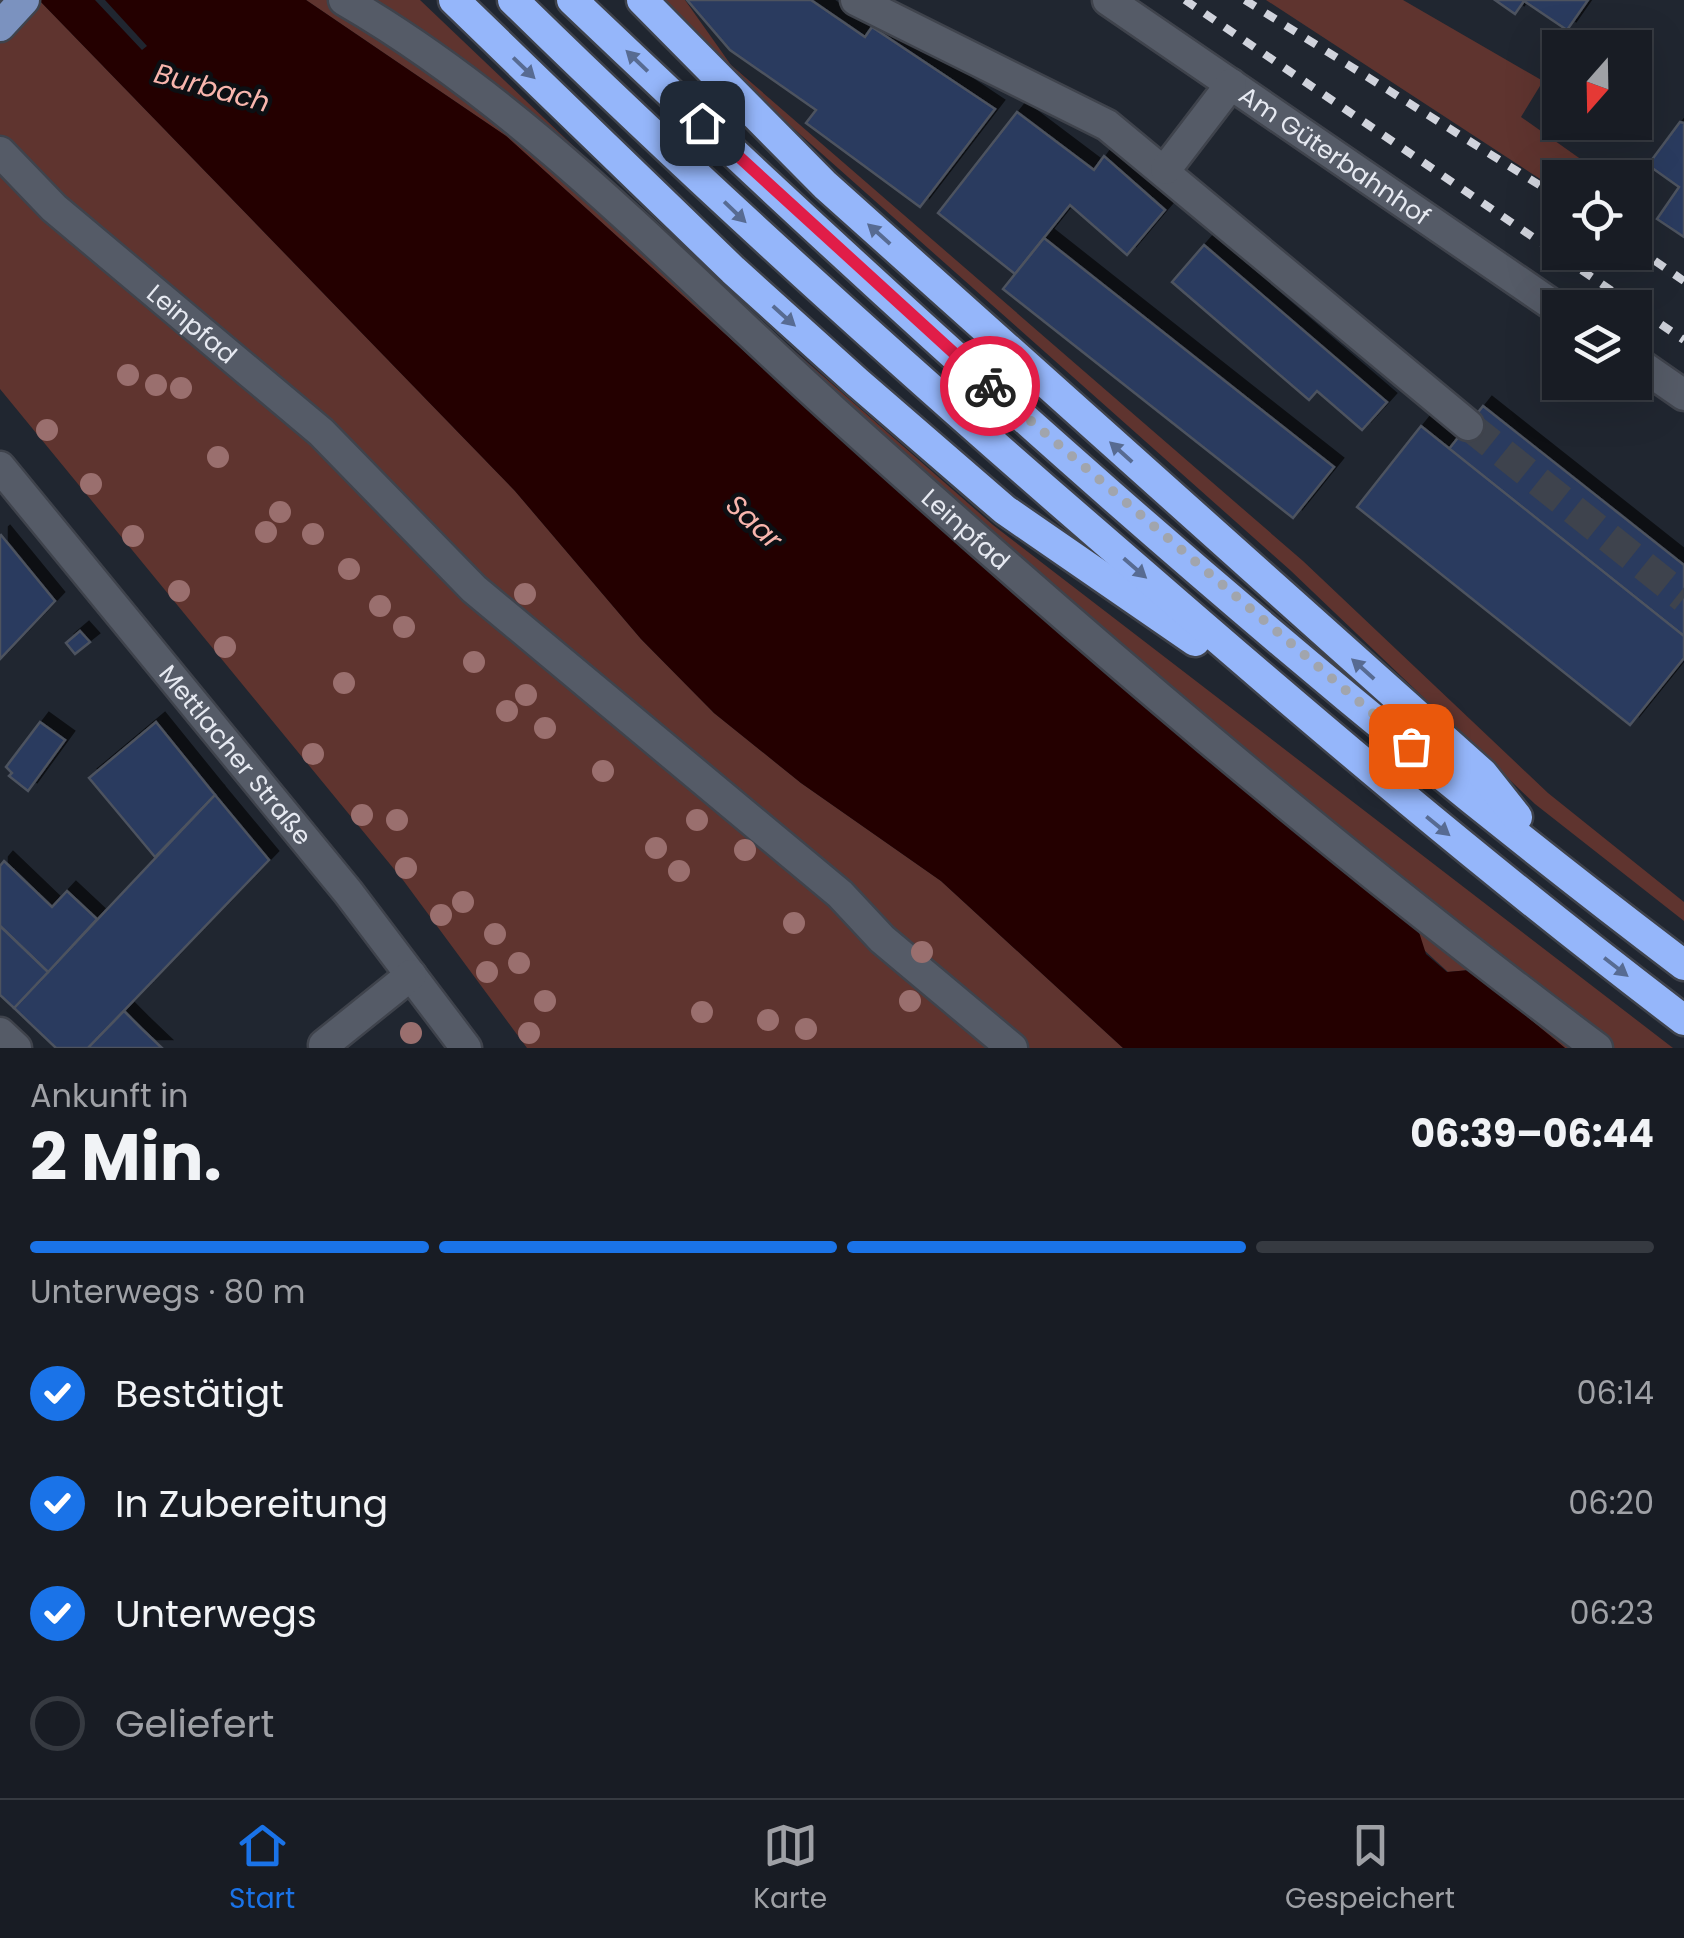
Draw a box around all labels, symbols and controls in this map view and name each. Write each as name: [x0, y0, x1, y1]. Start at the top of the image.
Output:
north arrow: [1542, 30, 1652, 140]
map controls: [1542, 30, 1652, 400]
one-way arrow: [625, 50, 649, 73]
water label: Burbach: [150, 54, 274, 122]
one-way arrow: [511, 56, 535, 79]
street label: Am Güterbahnhof: [1232, 78, 1437, 234]
pin: [660, 81, 745, 166]
icon: home: [675, 96, 730, 151]
button: locate: [1542, 160, 1652, 270]
one-way arrow: [723, 200, 747, 223]
one-way arrow: [867, 224, 892, 246]
street label: Leinpfad: [140, 276, 244, 372]
button: layers: [1542, 290, 1652, 400]
one-way arrow: [771, 305, 796, 327]
courier: [940, 336, 1040, 436]
icon: bike: [963, 359, 1018, 414]
one-way arrow: [1109, 441, 1134, 463]
street label: Leinpfad: [914, 480, 1018, 578]
water label: Saar: [717, 486, 791, 559]
one-way arrow: [1122, 556, 1147, 578]
street label: Mettlacher Straße: [151, 657, 320, 852]
one-way arrow: [1351, 658, 1375, 681]
pin: [1369, 704, 1454, 789]
icon: bag: [1384, 719, 1439, 774]
one-way arrow: [1425, 815, 1450, 836]
one-way arrow: [1603, 957, 1629, 977]
text: Ankunft in: [30, 1073, 189, 1118]
text: 06:39–06:44: [1410, 1107, 1654, 1160]
text: 2 Min.: [30, 1112, 222, 1203]
text: Unterwegs · 80 m: [30, 1269, 306, 1314]
icon: check: [30, 1366, 85, 1421]
text: Bestätigt: [115, 1367, 284, 1420]
text: 06:14: [1576, 1370, 1654, 1415]
icon: check: [30, 1476, 85, 1531]
text: In Zubereitung: [115, 1477, 388, 1530]
text: 06:20: [1568, 1480, 1654, 1525]
icon: check: [30, 1586, 85, 1641]
text: Unterwegs: [115, 1587, 317, 1640]
text: 06:23: [1570, 1590, 1654, 1635]
text: Geliefert: [115, 1697, 274, 1750]
tab: Start: [229, 1818, 295, 1920]
tab: Karte: [753, 1818, 827, 1920]
tab: Gespeichert: [1285, 1818, 1455, 1920]

